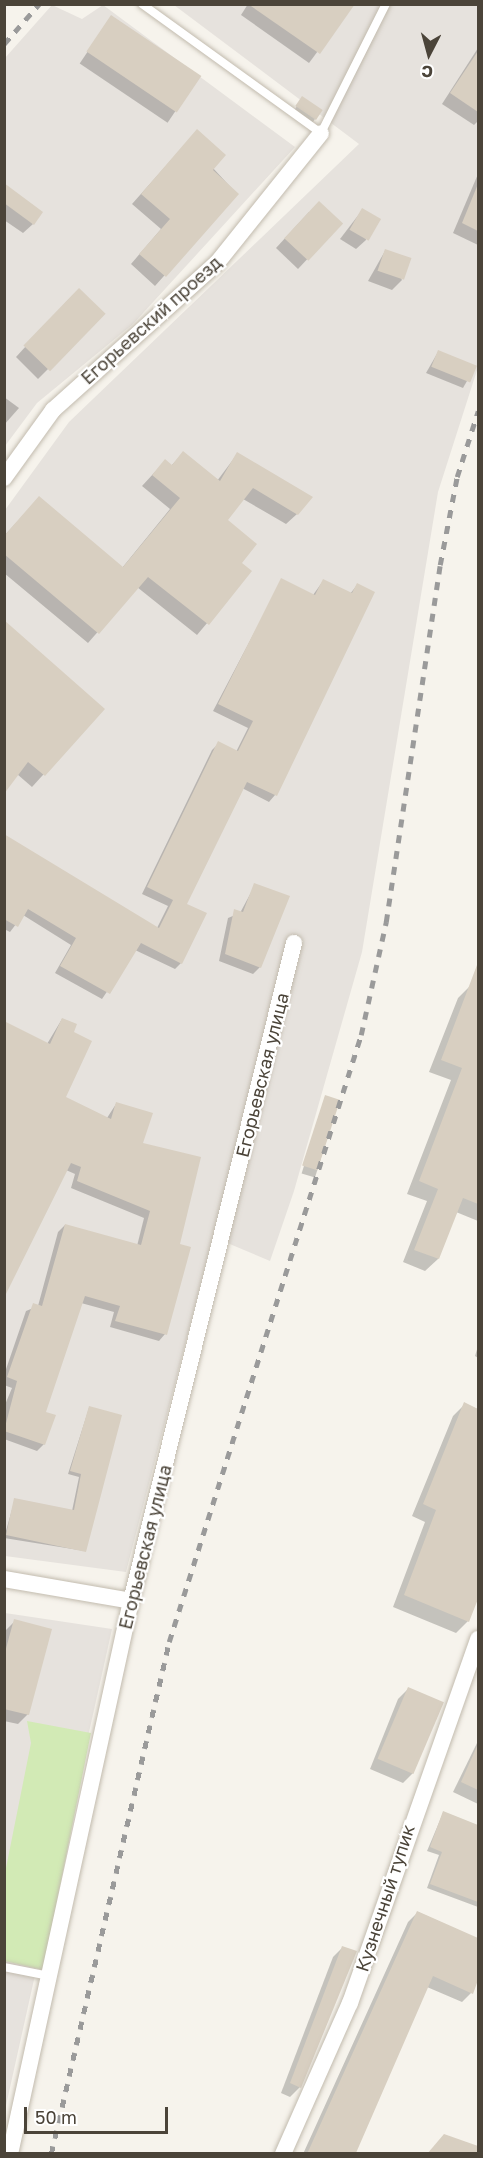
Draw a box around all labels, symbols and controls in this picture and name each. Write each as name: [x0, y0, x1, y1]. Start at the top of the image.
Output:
north arrow: [399, 24, 459, 84]
text: С: [420, 61, 434, 82]
street label: Егорьевский проезд: [76, 251, 226, 389]
street label: Егорьевская улица: [231, 990, 293, 1160]
street label: Егорьевская улица: [114, 1462, 176, 1632]
street label: Кузнечный тупик: [351, 1822, 419, 1974]
scale bar: [27, 2095, 171, 2133]
text: 50 m: [35, 2106, 77, 2128]

